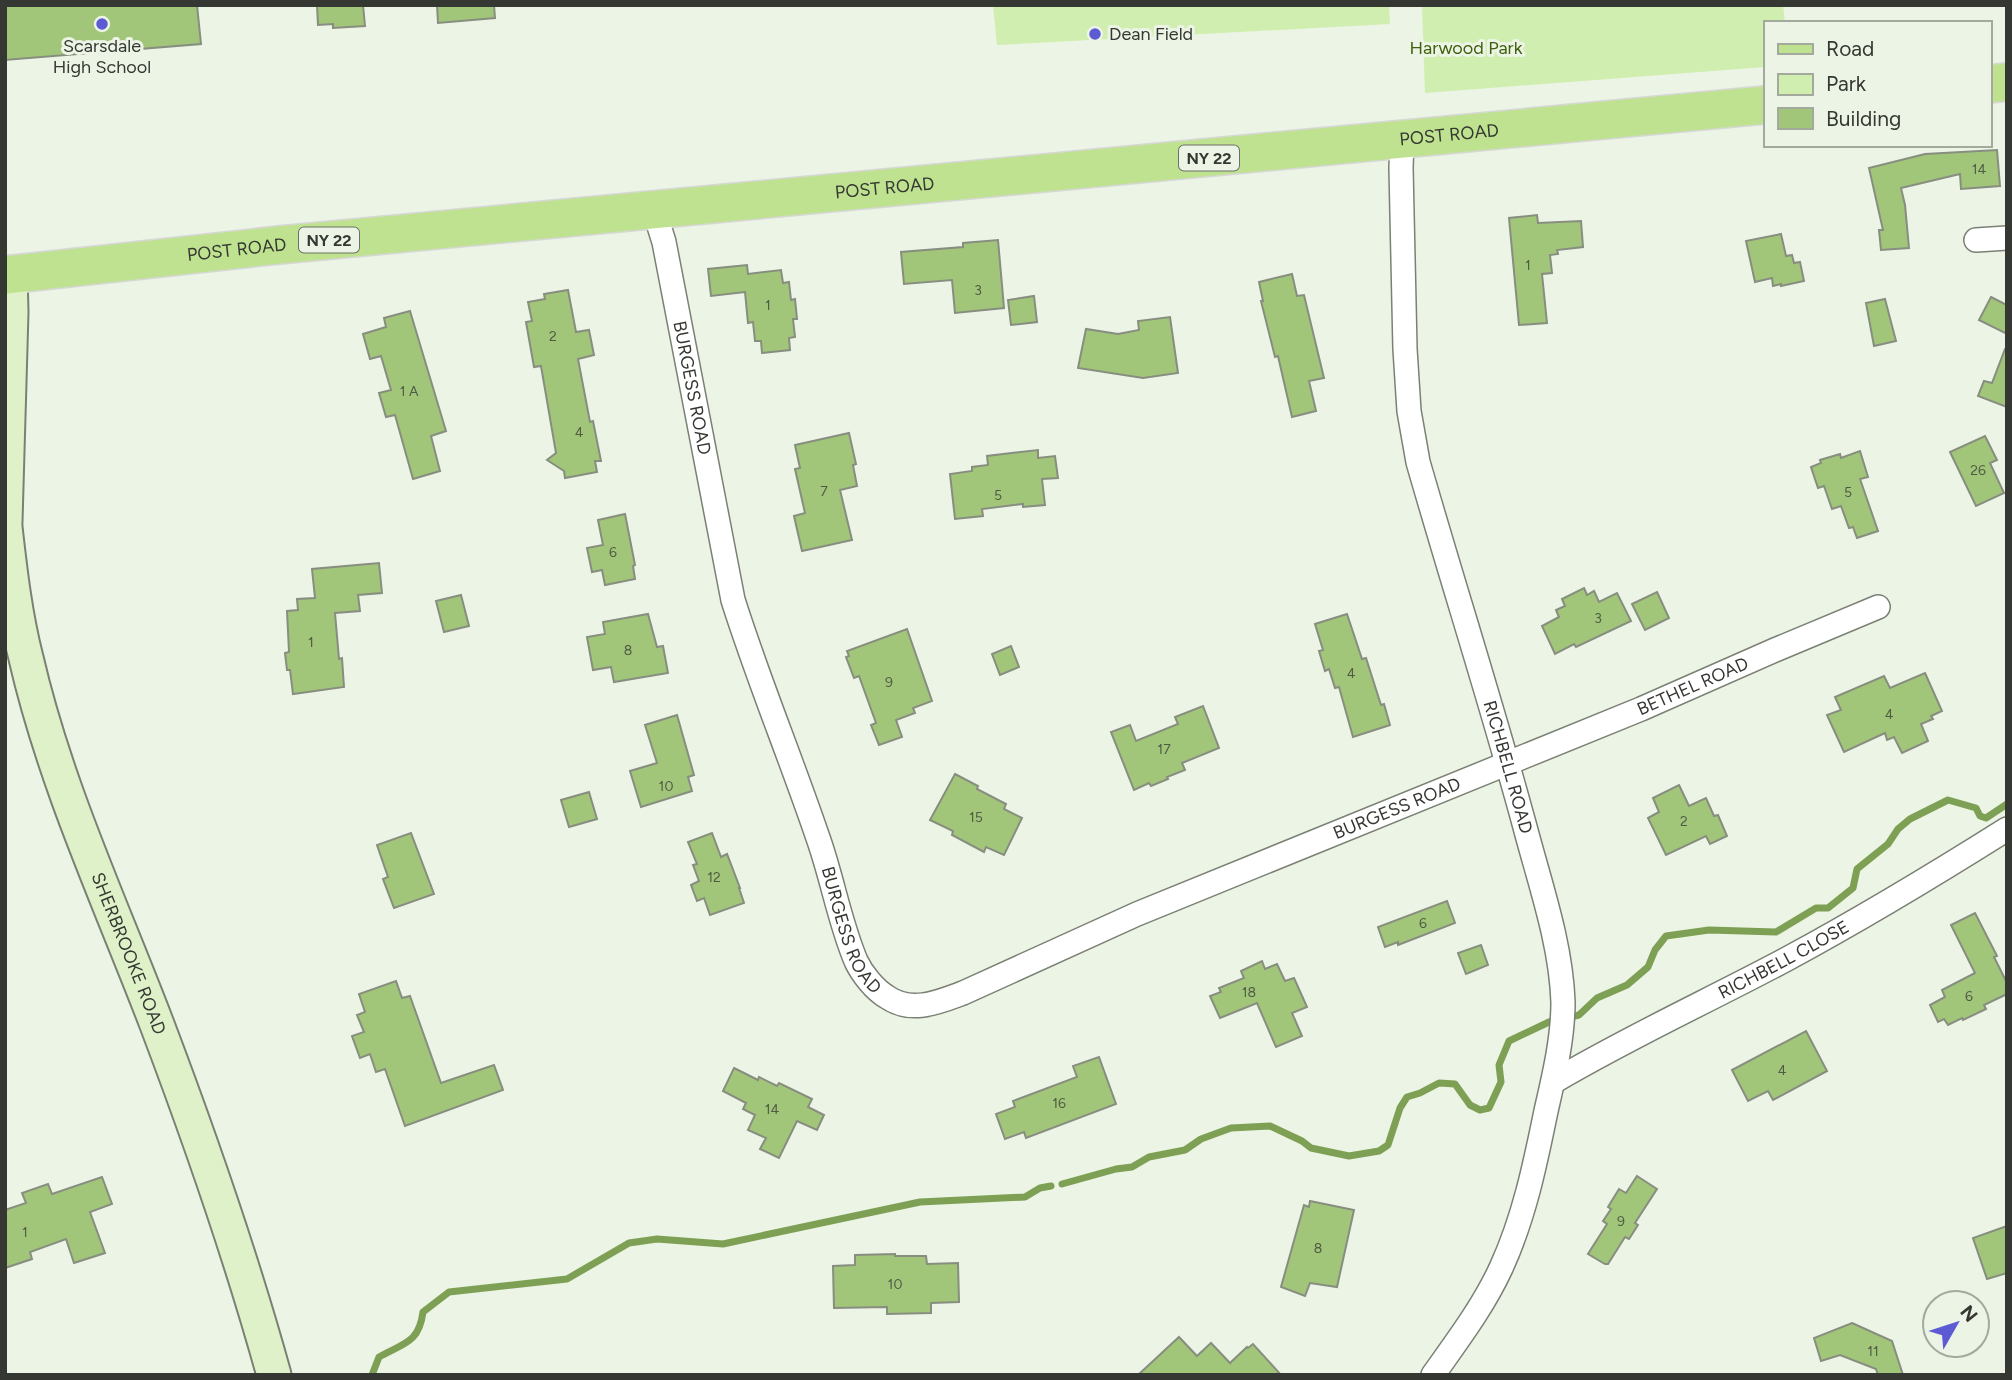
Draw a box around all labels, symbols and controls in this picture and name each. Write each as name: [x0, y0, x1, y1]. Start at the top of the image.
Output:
marker: Scarsdale High School: [94, 16, 110, 32]
legend: [1764, 21, 1991, 147]
place label: Dean Field: [1109, 23, 1193, 45]
marker: Dean Field: [1087, 26, 1103, 42]
place label: Scarsdale High School: [53, 35, 151, 78]
text: Road: [1826, 36, 1874, 61]
park label: Harwood Park: [1410, 37, 1523, 59]
text: Park: [1826, 71, 1867, 96]
text: Building: [1826, 106, 1901, 131]
street label: POST ROAD: [1399, 119, 1500, 150]
road number: NY 22: [1179, 146, 1239, 170]
house number: 14: [1972, 161, 1987, 178]
street label: POST ROAD: [834, 172, 935, 204]
road number: NY 22: [299, 228, 359, 252]
street label: POST ROAD: [186, 233, 287, 266]
house number: 1: [1525, 257, 1531, 274]
house number: 3: [974, 282, 982, 299]
house number: 1: [765, 297, 771, 314]
street label: BURGESS ROAD: [668, 319, 716, 457]
house number: 2: [549, 328, 557, 345]
house number: 1 A: [400, 383, 419, 400]
house number: 4: [575, 424, 584, 441]
house number: 26: [1970, 462, 1986, 479]
house number: 7: [820, 483, 828, 500]
house number: 5: [1844, 484, 1852, 501]
house number: 5: [994, 487, 1002, 504]
house number: 6: [609, 544, 617, 561]
house number: 3: [1594, 610, 1602, 627]
house number: 1: [308, 634, 314, 651]
house number: 8: [624, 642, 632, 659]
street label: BETHEL ROAD: [1634, 652, 1752, 720]
house number: 4: [1347, 665, 1356, 682]
house number: 9: [885, 674, 893, 691]
street label: RICHBELL ROAD: [1479, 698, 1537, 836]
house number: 4: [1885, 706, 1894, 723]
house number: 17: [1157, 741, 1171, 758]
street label: BURGESS ROAD: [1330, 773, 1464, 844]
house number: 10: [659, 778, 673, 795]
house number: 15: [969, 809, 983, 826]
house number: 2: [1680, 813, 1688, 830]
street label: BURGESS ROAD: [817, 864, 886, 998]
street label: SHERBROOKE ROAD: [87, 869, 171, 1038]
house number: 12: [707, 869, 721, 886]
house number: 6: [1419, 915, 1427, 932]
street label: RICHBELL CLOSE: [1714, 916, 1853, 1004]
house number: 18: [1242, 984, 1256, 1001]
house number: 6: [1965, 988, 1973, 1005]
house number: 4: [1778, 1062, 1787, 1079]
house number: 16: [1052, 1095, 1066, 1112]
house number: 14: [765, 1101, 780, 1118]
house number: 9: [1617, 1213, 1625, 1230]
house number: 1: [22, 1224, 28, 1241]
house number: 8: [1314, 1240, 1322, 1257]
house number: 10: [888, 1276, 902, 1293]
north arrow: [1921, 1289, 1991, 1359]
text: N: [1955, 1301, 1982, 1327]
house number: 11: [1867, 1343, 1879, 1360]

